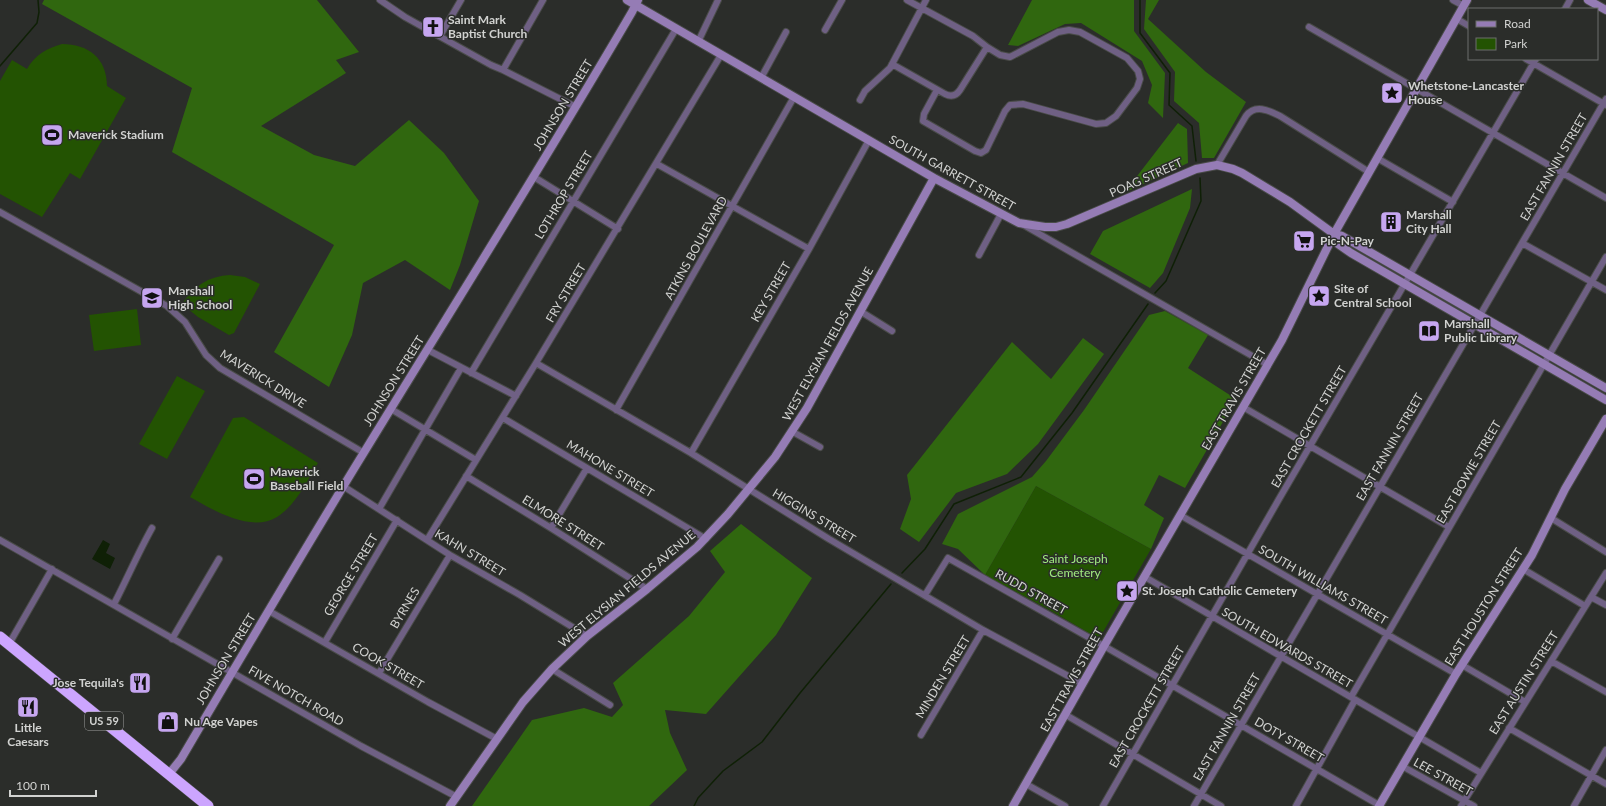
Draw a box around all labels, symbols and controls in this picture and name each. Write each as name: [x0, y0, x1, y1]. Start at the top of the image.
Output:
legend: [1468, 8, 1598, 60]
place label: Saint Mark Baptist Church: [448, 12, 528, 41]
church icon: Saint Mark Baptist Church: [420, 14, 446, 40]
text: Road: [1504, 16, 1531, 31]
text: Park: [1504, 36, 1528, 51]
street label: JOHNSON STREET: [530, 57, 596, 153]
place label: Whetstone-Lancaster House: [1408, 78, 1524, 107]
place icon: Whetstone-Lancaster House: [1379, 80, 1405, 106]
street label: EAST FANNIN STREET: [1517, 110, 1590, 223]
sports icon: Maverick Stadium: [39, 122, 65, 148]
place label: Maverick Stadium: [68, 127, 164, 142]
street label: SOUTH GARRETT STREET: [887, 132, 1018, 214]
street label: LOTHROP STREET: [531, 148, 596, 242]
street label: POAG STREET: [1107, 155, 1185, 200]
street label: ATKINS BOULEVARD: [661, 193, 730, 302]
place label: Marshall City Hall: [1406, 207, 1452, 236]
building icon: Marshall City Hall: [1378, 209, 1404, 235]
supermarket icon: Pic-N-Pay: [1291, 228, 1317, 254]
place label: Pic-N-Pay: [1320, 233, 1375, 248]
street label: KEY STREET: [747, 259, 794, 325]
street label: FRY STREET: [542, 261, 589, 325]
street label: WEST ELYSIAN FIELDS AVENUE: [779, 264, 876, 424]
place label: Site of Central School: [1334, 281, 1412, 310]
place label: Marshall High School: [168, 283, 232, 312]
place icon: Site of Central School: [1306, 283, 1332, 309]
school or university icon: Marshall High School: [139, 285, 165, 311]
place label: Marshall Public Library: [1444, 316, 1518, 345]
library icon: Marshall Public Library: [1416, 318, 1442, 344]
street label: JOHNSON STREET: [360, 333, 427, 429]
street label: EAST TRAVIS STREET: [1198, 345, 1269, 453]
street label: MAVERICK DRIVE: [217, 346, 309, 411]
street label: EAST CROCKETT STREET: [1268, 363, 1350, 490]
street label: EAST FANNIN STREET: [1353, 390, 1426, 503]
street label: EAST BOWIE STREET: [1433, 418, 1504, 526]
street label: MAHONE STREET: [564, 437, 657, 501]
place label: Maverick Baseball Field: [270, 464, 344, 493]
sports icon: Maverick Baseball Field: [241, 466, 267, 492]
street label: HIGGINS STREET: [770, 485, 859, 546]
street label: ELMORE STREET: [520, 491, 607, 554]
street label: KAHN STREET: [432, 526, 508, 579]
street label: WEST ELYSIAN FIELDS AVENUE: [555, 527, 698, 650]
street label: GEORGE STREET: [320, 531, 381, 619]
street label: SOUTH WILLIAMS STREET: [1256, 541, 1390, 628]
street label: EAST HOUSTON STREET: [1441, 545, 1526, 668]
park label: Saint Joseph Cemetery: [1042, 551, 1108, 580]
street label: RUDD STREET: [993, 566, 1070, 617]
place icon: St. Joseph Catholic Cemetery: [1114, 578, 1140, 604]
place label: St. Joseph Catholic Cemetery: [1142, 583, 1298, 598]
street label: BYRNES: [387, 585, 423, 631]
street label: SOUTH EDWARDS STREET: [1219, 604, 1355, 691]
street label: JOHNSON STREET: [193, 611, 259, 707]
street label: EAST TRAVIS STREET: [1037, 625, 1106, 734]
street label: EAST AUSTIN STREET: [1486, 628, 1561, 737]
street label: MINDEN STREET: [912, 633, 973, 721]
street label: COOK STREET: [350, 639, 427, 692]
street label: EAST CROCKETT STREET: [1106, 643, 1188, 770]
street label: FIVE NOTCH ROAD: [246, 662, 347, 729]
restaurant icon: Jose Tequila's: [127, 670, 153, 696]
street label: EAST FANNIN STREET: [1190, 670, 1263, 783]
place label: Jose Tequila's: [53, 675, 124, 690]
restaurant icon: Little Caesars: [15, 694, 41, 720]
shop icon: Nu Age Vapes: [155, 709, 181, 735]
road number: US 59: [85, 712, 123, 730]
place label: Nu Age Vapes: [184, 714, 258, 729]
street label: DOTY STREET: [1252, 714, 1327, 765]
place label: Little Caesars: [7, 720, 49, 749]
street label: LEE STREET: [1411, 754, 1475, 799]
scale bar: [10, 772, 96, 798]
text: 100 m: [16, 778, 50, 793]

